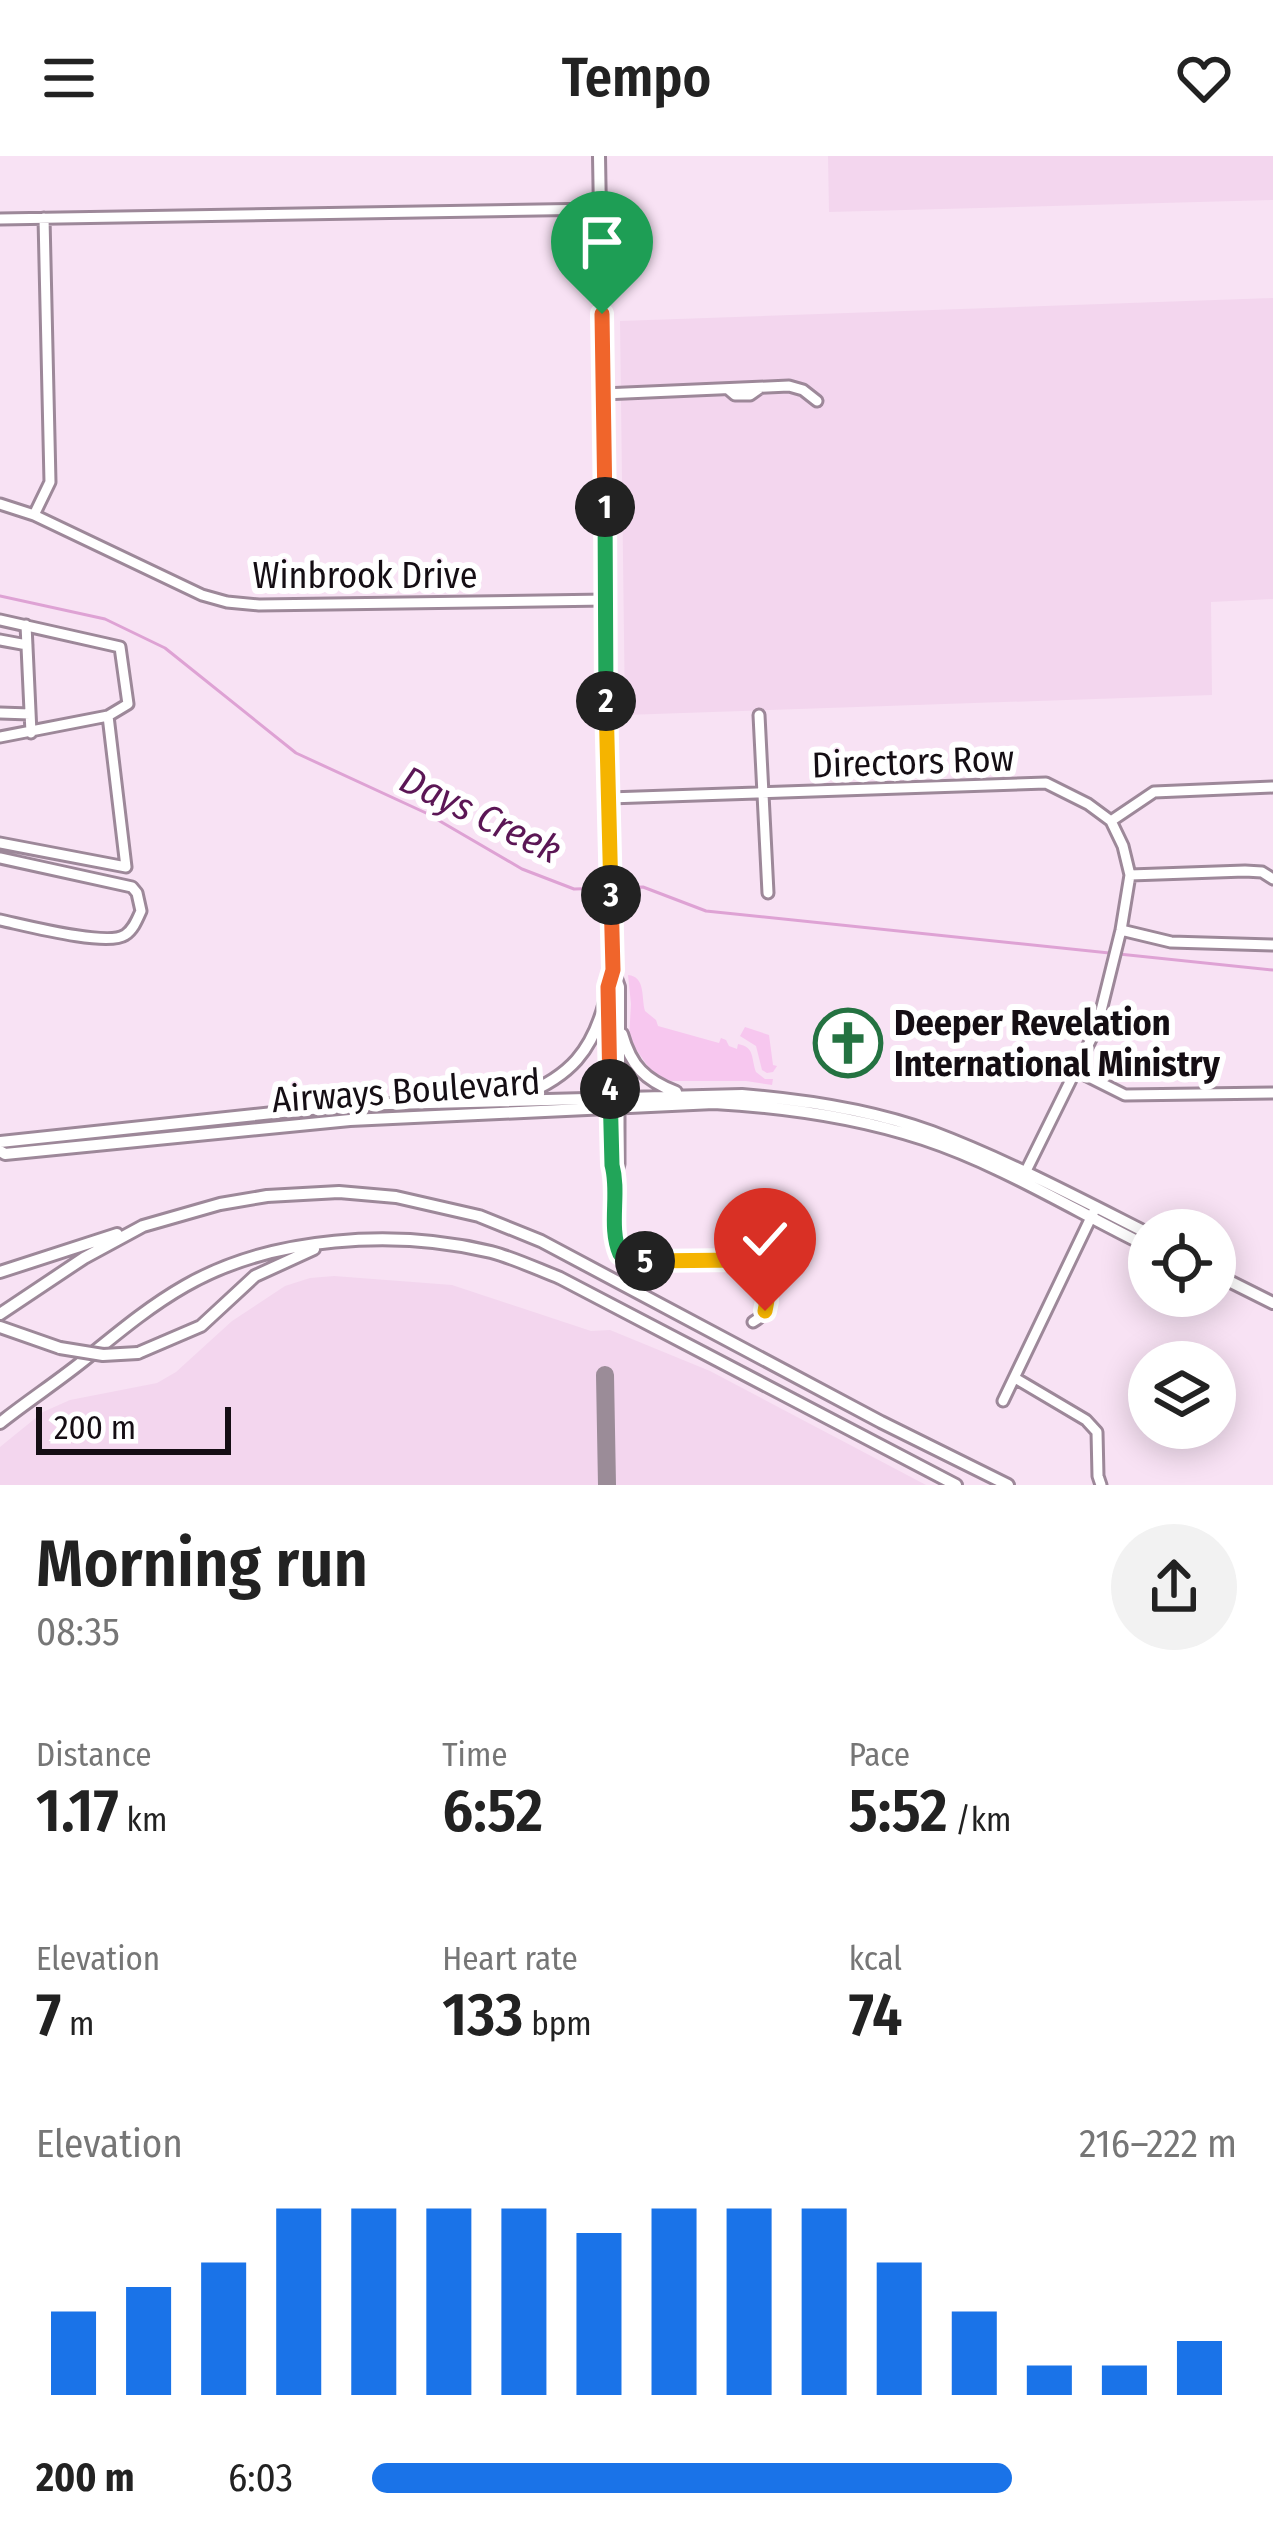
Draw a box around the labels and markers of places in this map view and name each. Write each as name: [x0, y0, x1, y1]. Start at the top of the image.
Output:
pin: [551, 191, 653, 314]
pin: 1: [575, 477, 635, 537]
pin: 2: [576, 671, 636, 731]
pin: 3: [581, 865, 641, 925]
place label: Deeper Revelation International Ministry: [894, 1001, 1221, 1086]
church icon: Deeper Revelation International Ministry: [813, 1008, 883, 1078]
pin: 4: [580, 1059, 640, 1119]
pin: [714, 1188, 816, 1311]
pin: 5: [615, 1231, 675, 1291]

